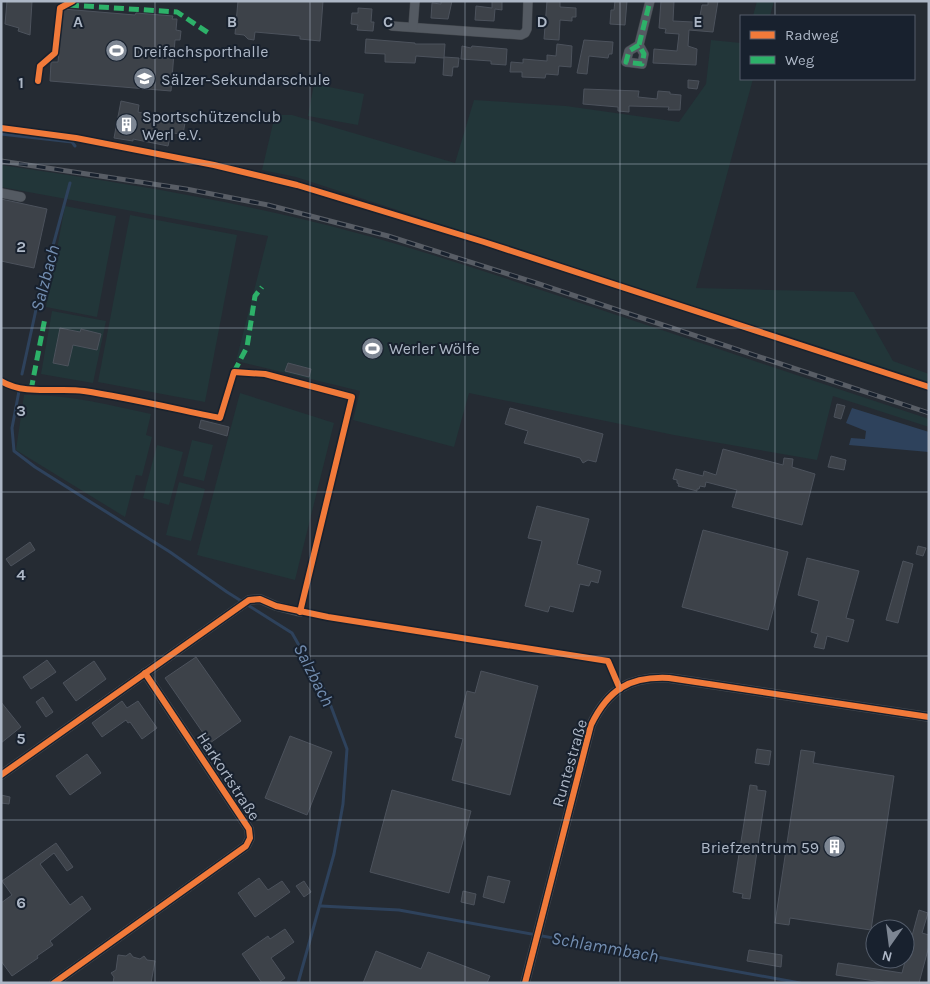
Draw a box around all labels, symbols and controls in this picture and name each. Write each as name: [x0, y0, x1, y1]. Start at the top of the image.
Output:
text: A: [73, 12, 83, 31]
text: B: [227, 12, 237, 31]
text: C: [383, 12, 393, 31]
text: D: [537, 12, 548, 31]
text: E: [693, 12, 703, 31]
legend: [740, 15, 915, 80]
text: Radweg: [785, 26, 839, 44]
sports icon: Dreifachsporthalle: [105, 39, 129, 63]
place label: Dreifachsporthalle: [133, 42, 268, 61]
text: Weg: [785, 51, 815, 69]
school or university icon: Sälzer-Sekundarschule: [133, 67, 157, 91]
place label: Sälzer-Sekundarschule: [161, 70, 330, 89]
text: 1: [18, 73, 24, 92]
place label: Sportschützenclub Werl e.V.: [142, 107, 281, 144]
building icon: Sportschützenclub Werl e.V.: [114, 113, 138, 137]
text: 2: [16, 237, 26, 256]
water label: Salzbach: [26, 242, 64, 314]
sports icon: Werler Wölfe: [361, 336, 385, 360]
place label: Werler Wölfe: [389, 339, 480, 358]
text: 3: [16, 401, 26, 420]
text: 4: [16, 565, 26, 584]
water label: Salzbach: [289, 640, 339, 710]
street label: Runtestraße: [548, 717, 591, 809]
street label: Harkortstraße: [193, 728, 264, 824]
text: 5: [16, 729, 26, 748]
building icon: Briefzentrum 59: [823, 835, 847, 859]
place label: Briefzentrum 59: [701, 838, 819, 857]
text: 6: [16, 893, 26, 912]
north arrow: [865, 919, 915, 969]
water label: Schlammbach: [550, 927, 660, 967]
text: N: [880, 947, 894, 966]

